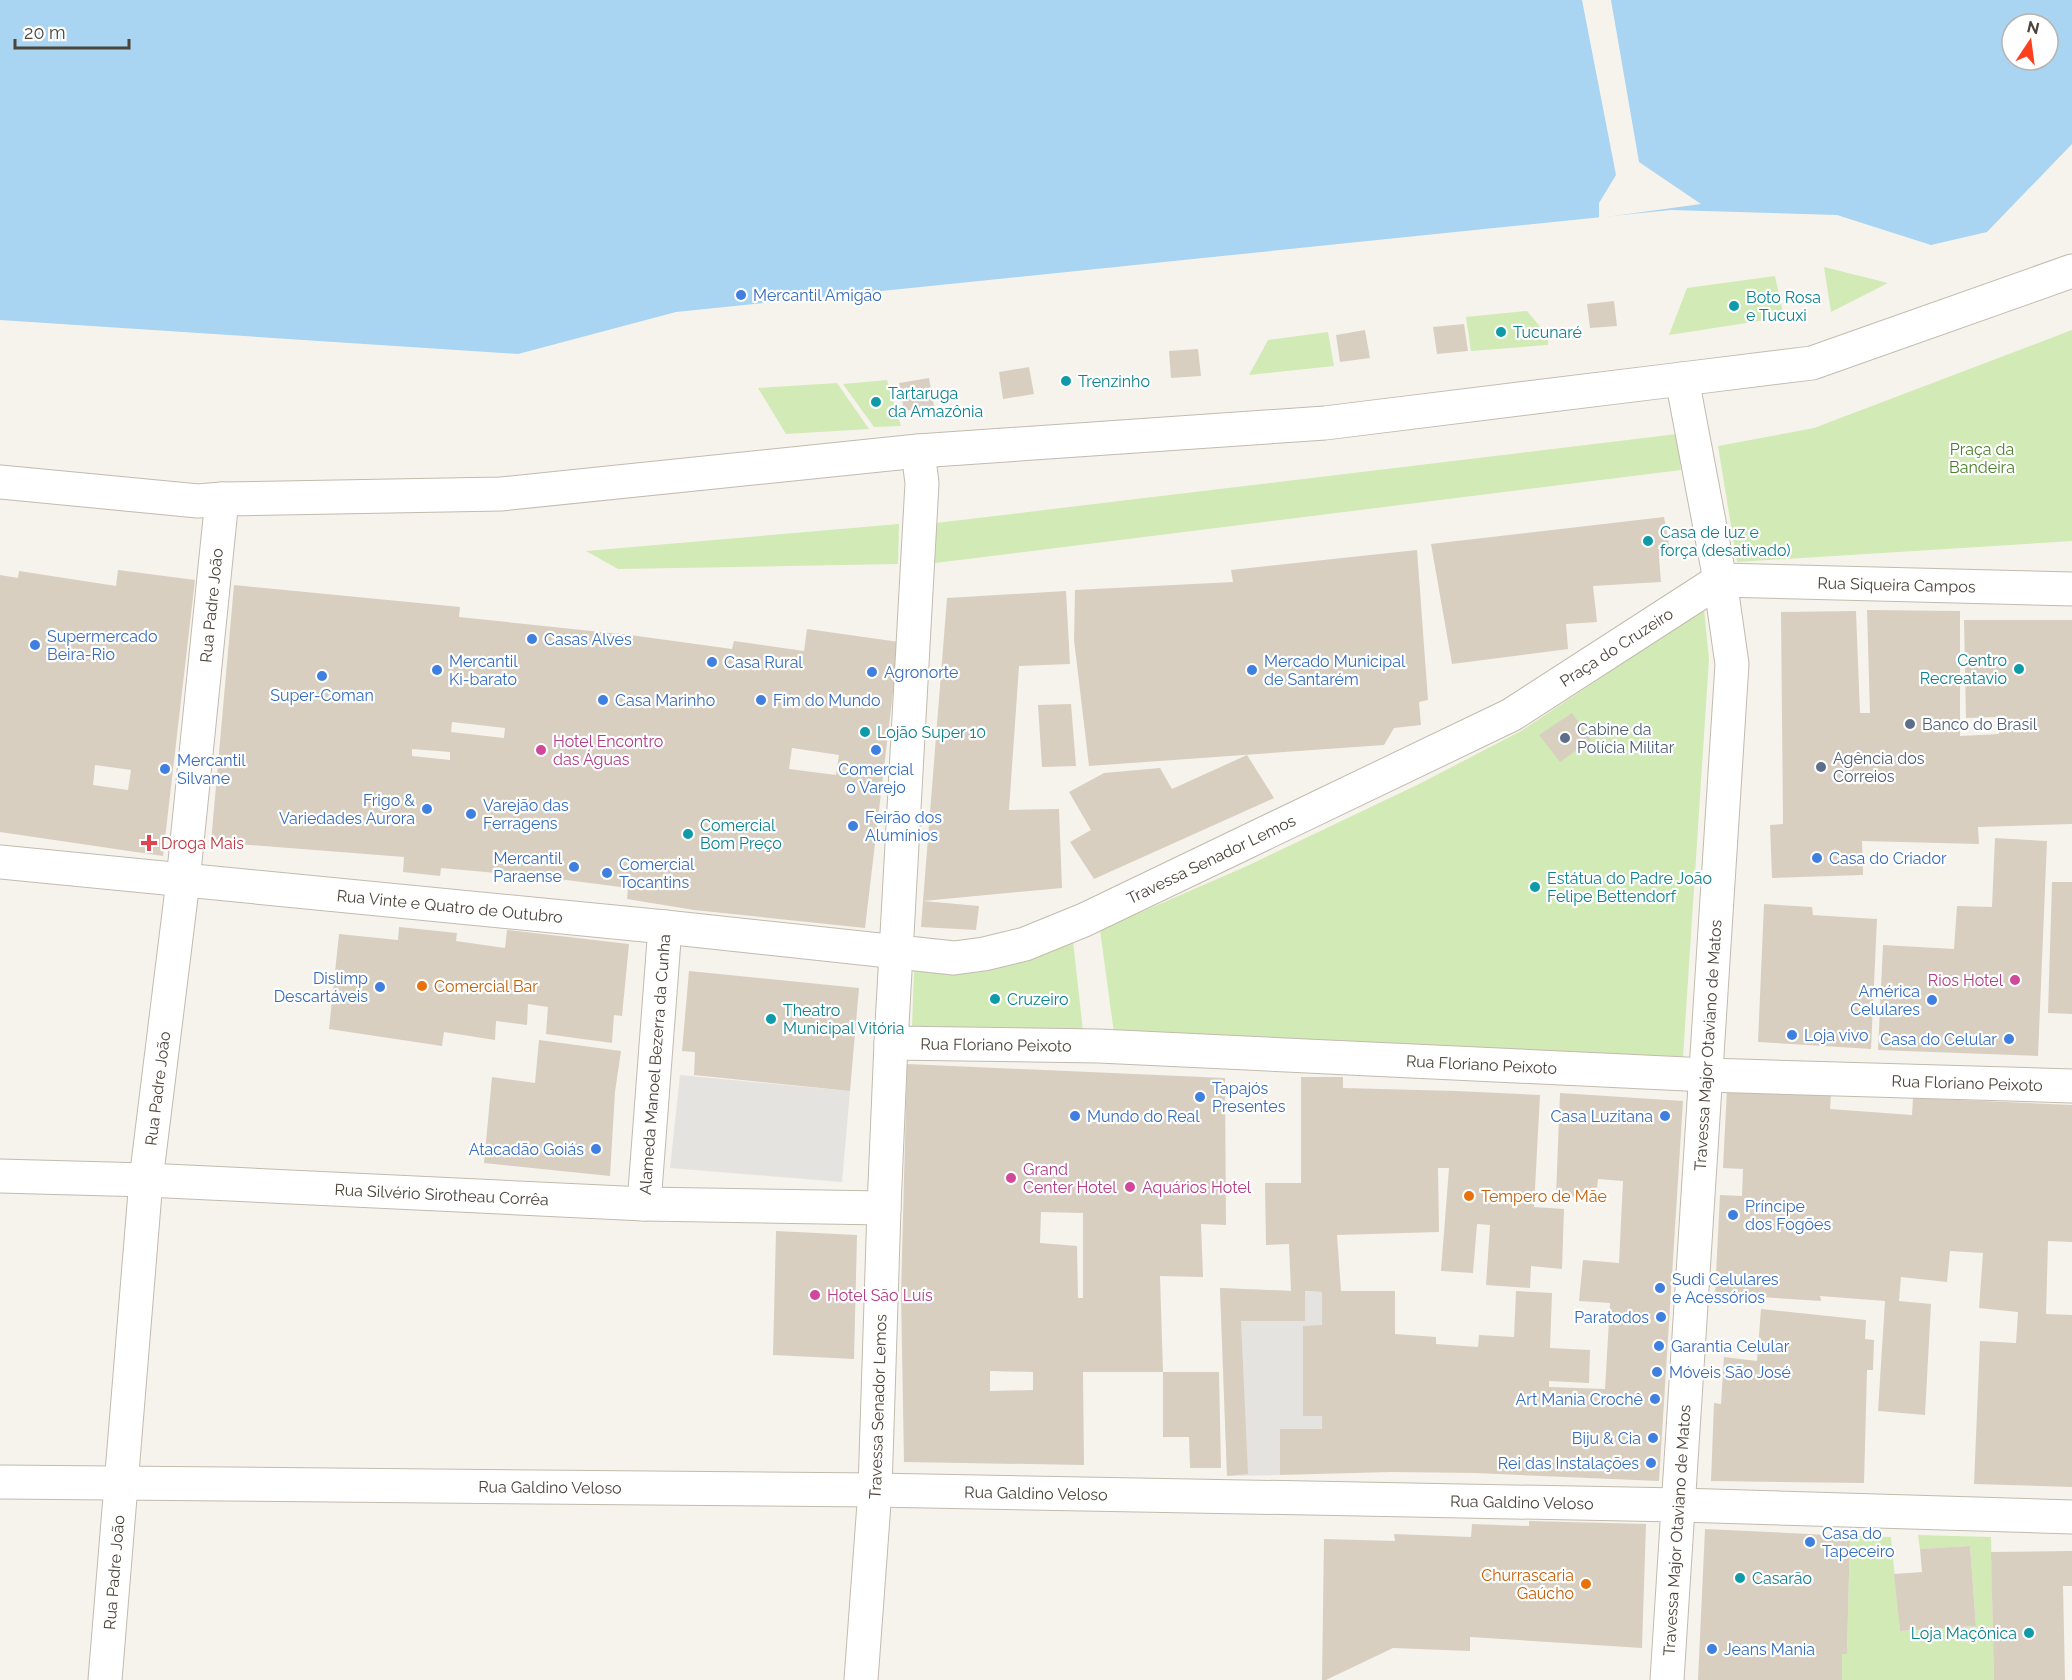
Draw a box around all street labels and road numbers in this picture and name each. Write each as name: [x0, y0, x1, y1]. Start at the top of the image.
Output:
street label: Rua Padre João: [196, 547, 226, 664]
street label: Rua Siqueira Campos: [1817, 573, 1976, 596]
street label: Praça do Cruzeiro: [1556, 603, 1677, 691]
street label: Travessa Senador Lemos: [1124, 810, 1299, 908]
street label: Rua Vinte e Quatro de Outubro: [336, 885, 564, 926]
street label: Travessa Major Otaviano de Matos: [1690, 919, 1725, 1171]
street label: Alameda Manoel Bezerra da Cunha: [635, 933, 674, 1196]
street label: Rua Padre João: [141, 1030, 174, 1147]
street label: Rua Floriano Peixoto: [920, 1034, 1072, 1055]
street label: Rua Floriano Peixoto: [1405, 1051, 1558, 1077]
street label: Rua Floriano Peixoto: [1891, 1071, 2043, 1095]
street label: Rua Silvério Sirotheau Corrêa: [334, 1180, 549, 1209]
street label: Travessa Senador Lemos: [865, 1314, 890, 1500]
street label: Travessa Major Otaviano de Matos: [1659, 1404, 1694, 1656]
street label: Rua Galdino Veloso: [478, 1477, 622, 1497]
street label: Rua Galdino Veloso: [964, 1482, 1108, 1504]
street label: Rua Galdino Veloso: [1450, 1491, 1594, 1513]
street label: Rua Padre João: [100, 1514, 128, 1630]

